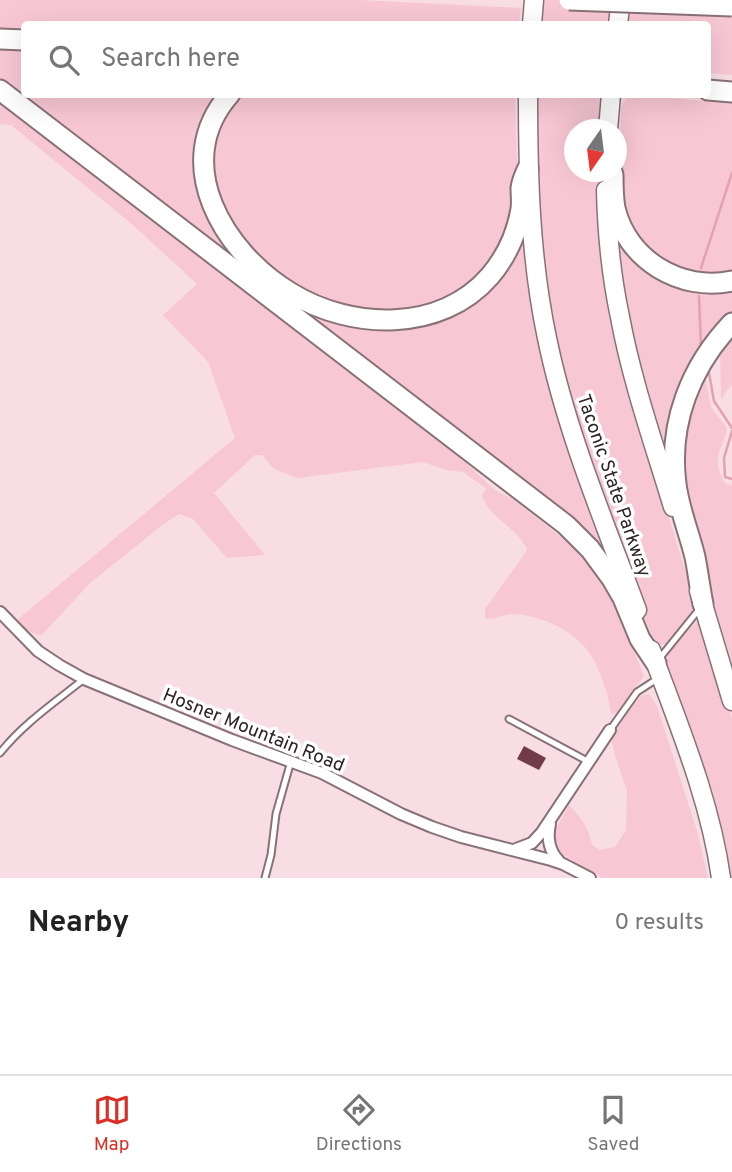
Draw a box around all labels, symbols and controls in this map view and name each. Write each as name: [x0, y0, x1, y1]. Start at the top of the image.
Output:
search box: [21, 21, 711, 98]
icon: search: [45, 41, 83, 79]
text: Search here: [101, 43, 240, 76]
north arrow: [564, 119, 627, 182]
street label: Taconic State Parkway: [571, 391, 656, 580]
street label: Hosner Mountain Road: [159, 683, 348, 778]
text: Nearby: [28, 905, 129, 942]
text: 0 results: [615, 909, 704, 938]
tab: Map: [93, 1091, 131, 1157]
tab: Directions: [316, 1091, 402, 1157]
tab: Saved: [587, 1091, 639, 1157]

